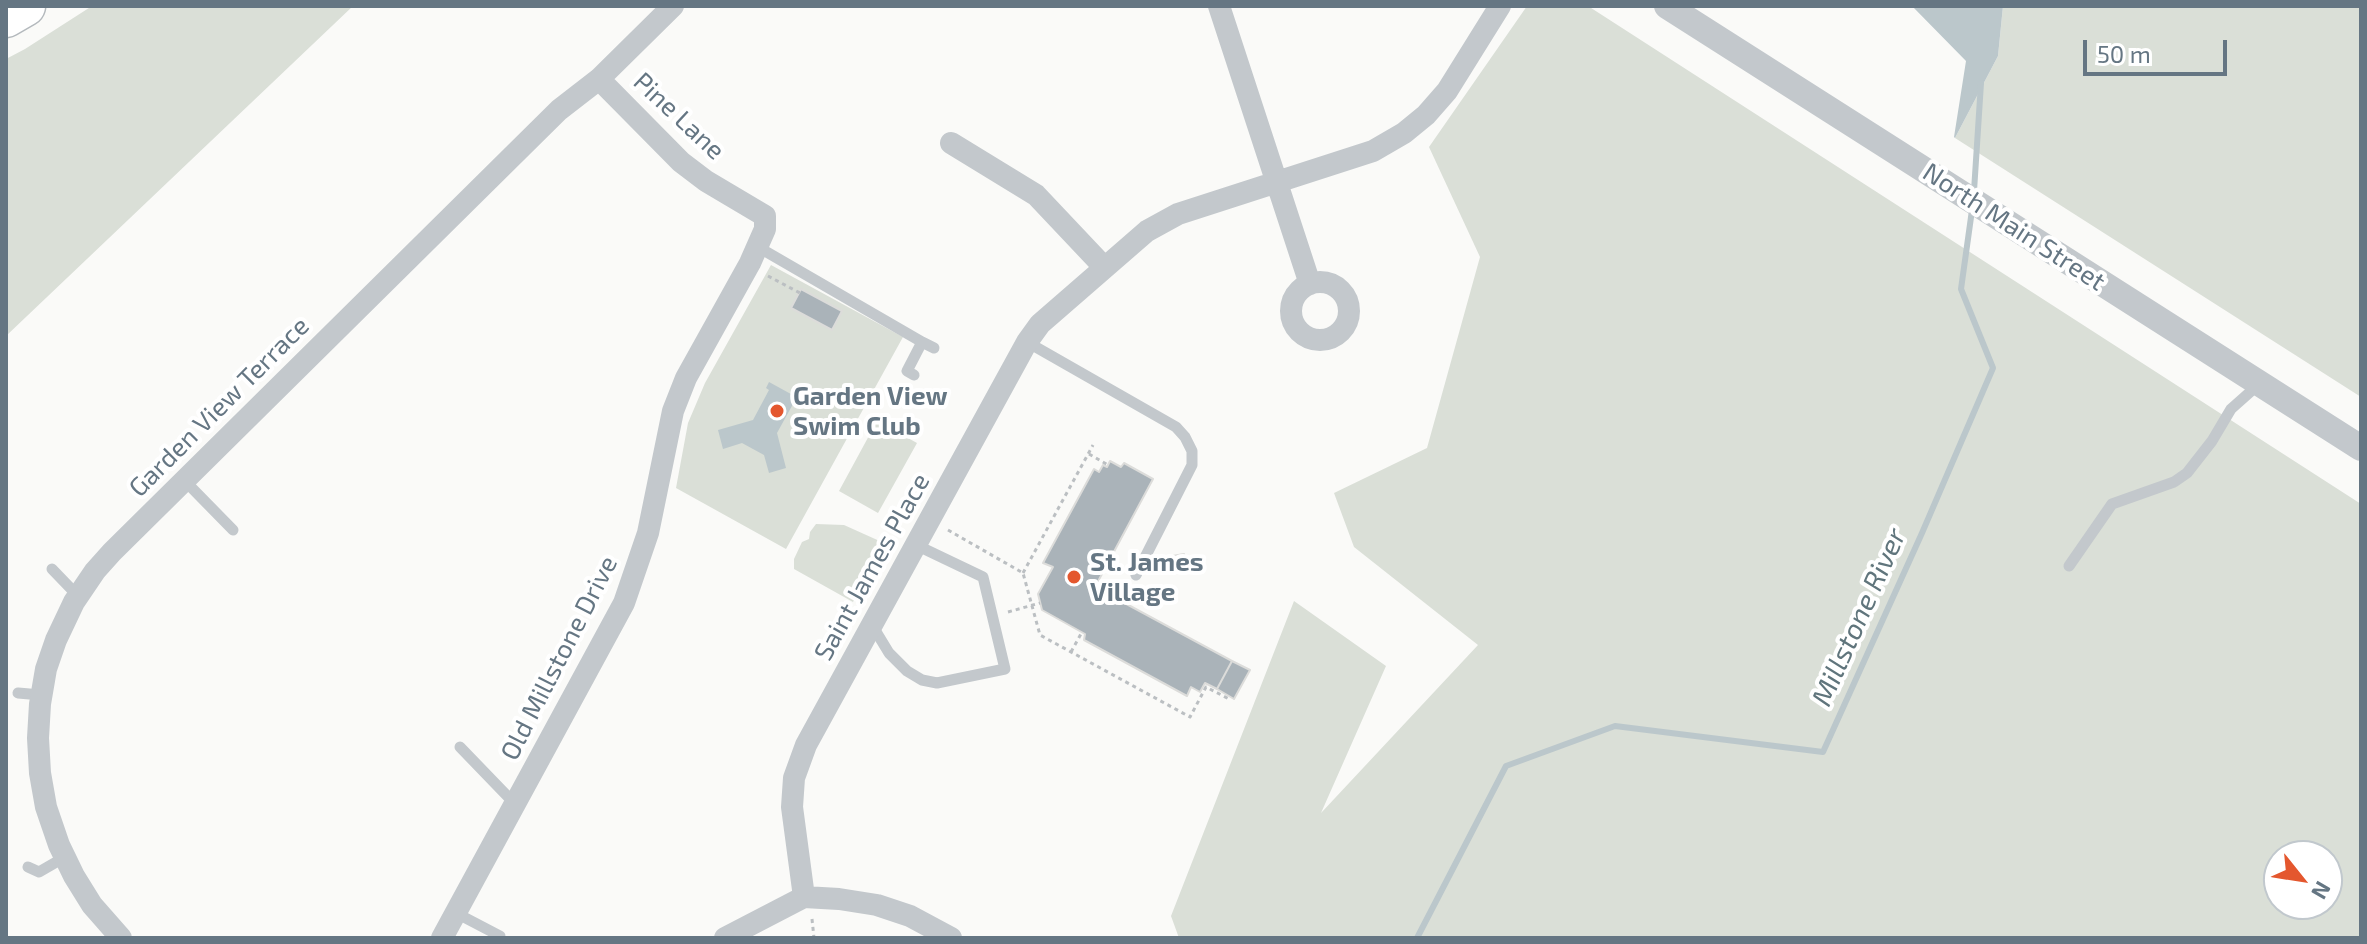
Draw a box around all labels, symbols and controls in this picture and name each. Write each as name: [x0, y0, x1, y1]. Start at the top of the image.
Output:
scale bar: [2087, 24, 2231, 74]
text: 50 m: [2097, 39, 2151, 68]
street label: Pine Lane: [627, 66, 731, 166]
street label: North Main Street: [1917, 156, 2111, 298]
street label: Garden View Terrace: [122, 310, 316, 504]
place label: Garden View Swim Club: [793, 380, 948, 442]
marker: Garden View Swim Club: [768, 402, 786, 420]
street label: Saint James Place: [808, 468, 936, 666]
water label: Millstone River: [1805, 523, 1913, 711]
place label: St. James Village: [1090, 546, 1204, 608]
street label: Old Millstone Drive: [494, 551, 624, 765]
marker: St. James Village: [1065, 568, 1083, 586]
north arrow: [2263, 840, 2343, 920]
text: N: [2307, 878, 2337, 904]

